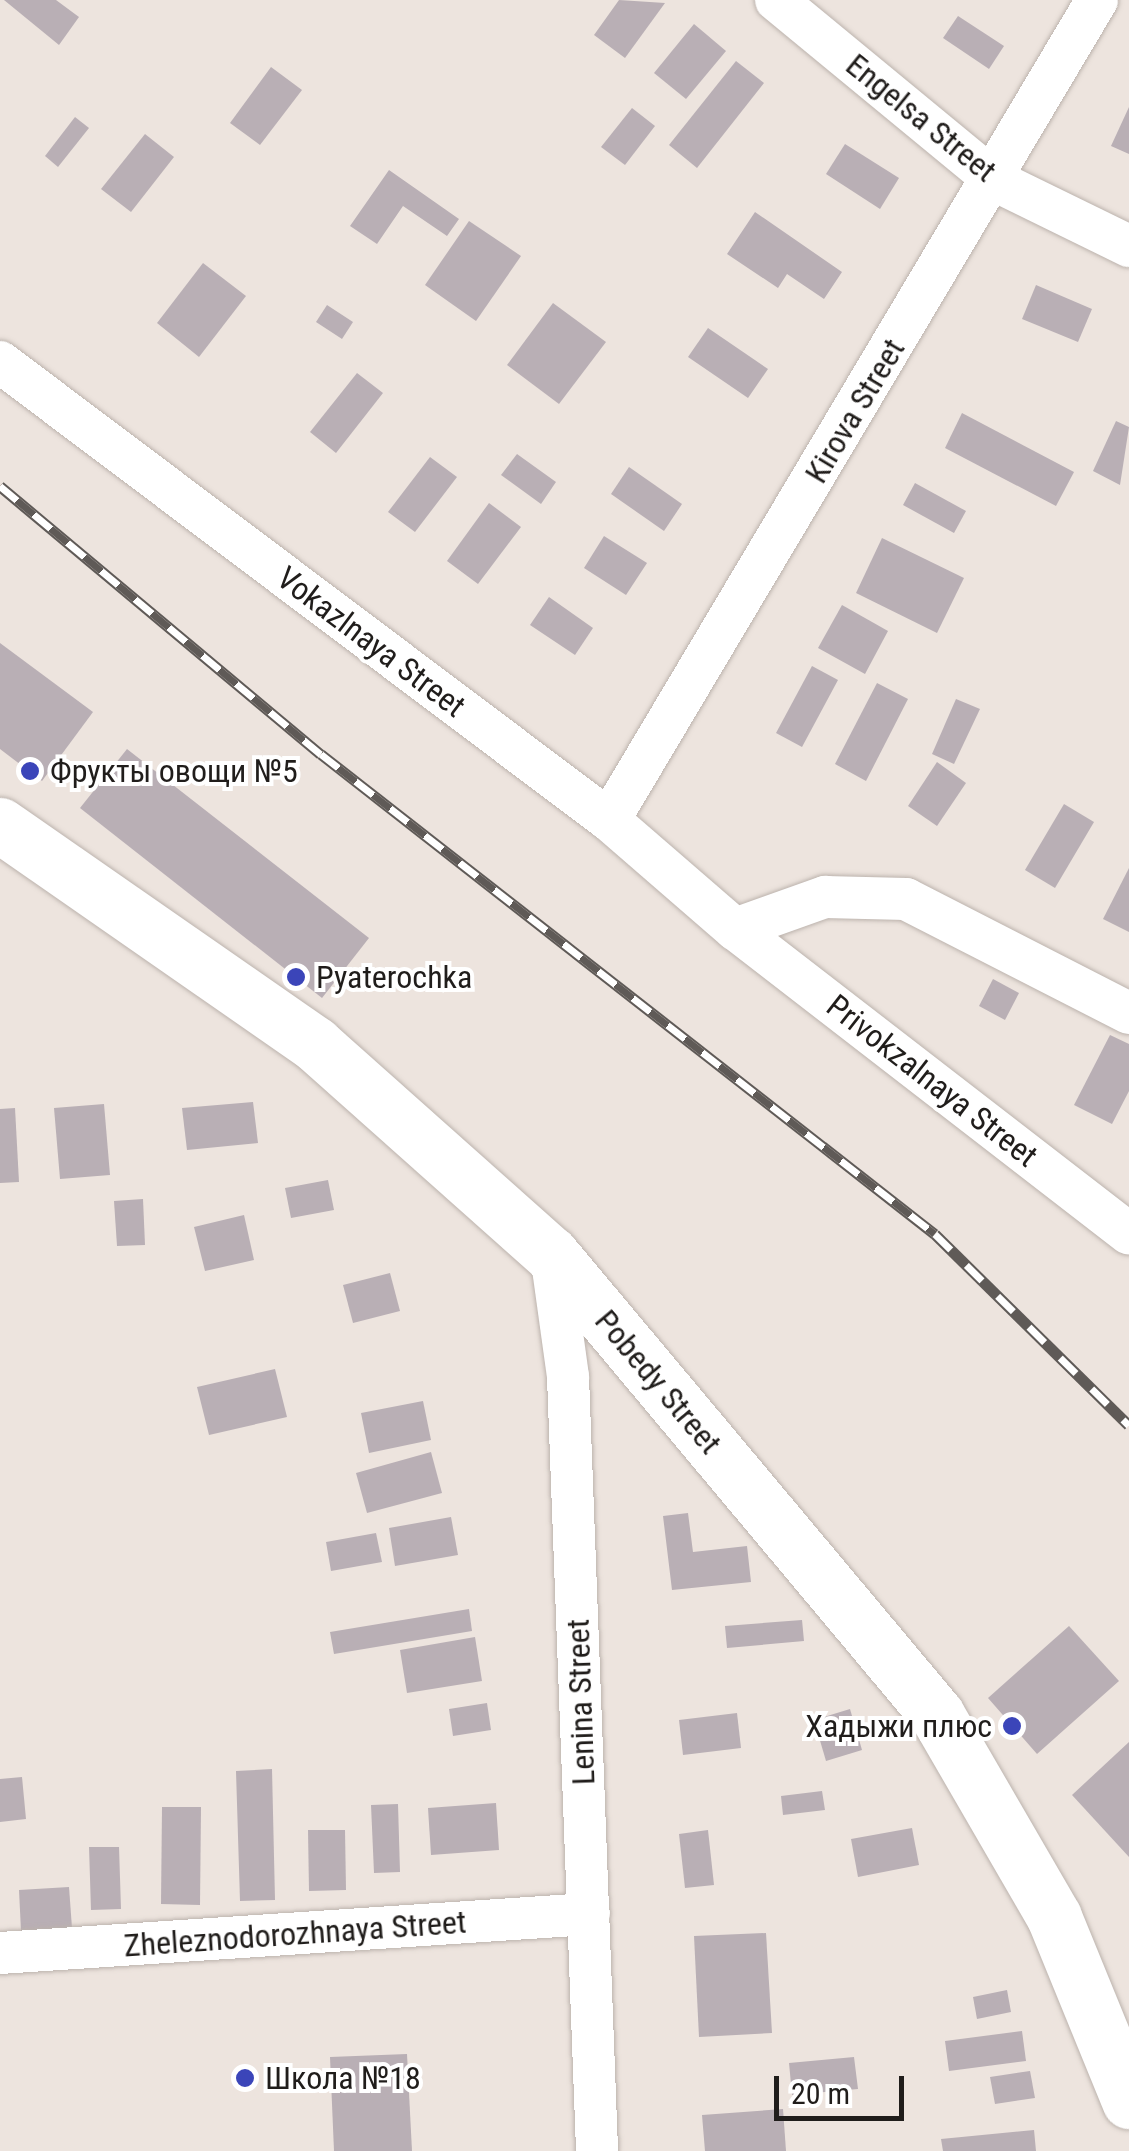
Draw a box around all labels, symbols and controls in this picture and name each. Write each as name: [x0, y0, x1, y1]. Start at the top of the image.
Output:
street label: Engelsa Street: [838, 46, 1004, 190]
street label: Kirova Street: [797, 332, 913, 490]
street label: Vokazlnaya Street: [269, 559, 473, 725]
place label: Фрукты овощи №5: [50, 752, 298, 790]
marker: Фрукты овощи №5: [19, 760, 41, 782]
place label: Pyaterochka: [316, 958, 472, 996]
marker: Pyaterochka: [285, 966, 307, 988]
street label: Privokzalnaya Street: [819, 987, 1045, 1175]
street label: Pobedy Street: [587, 1302, 729, 1462]
street label: Lenina Street: [559, 1618, 603, 1786]
place label: Хадыжи плюс: [805, 1707, 992, 1745]
marker: Хадыжи плюс: [1001, 1715, 1023, 1737]
street label: Zheleznodorozhnaya Street: [122, 1903, 468, 1965]
scale bar: [779, 2056, 909, 2118]
place label: Школа №18: [265, 2059, 421, 2097]
marker: Школа №18: [234, 2067, 256, 2089]
text: 20 m: [791, 2076, 850, 2111]

